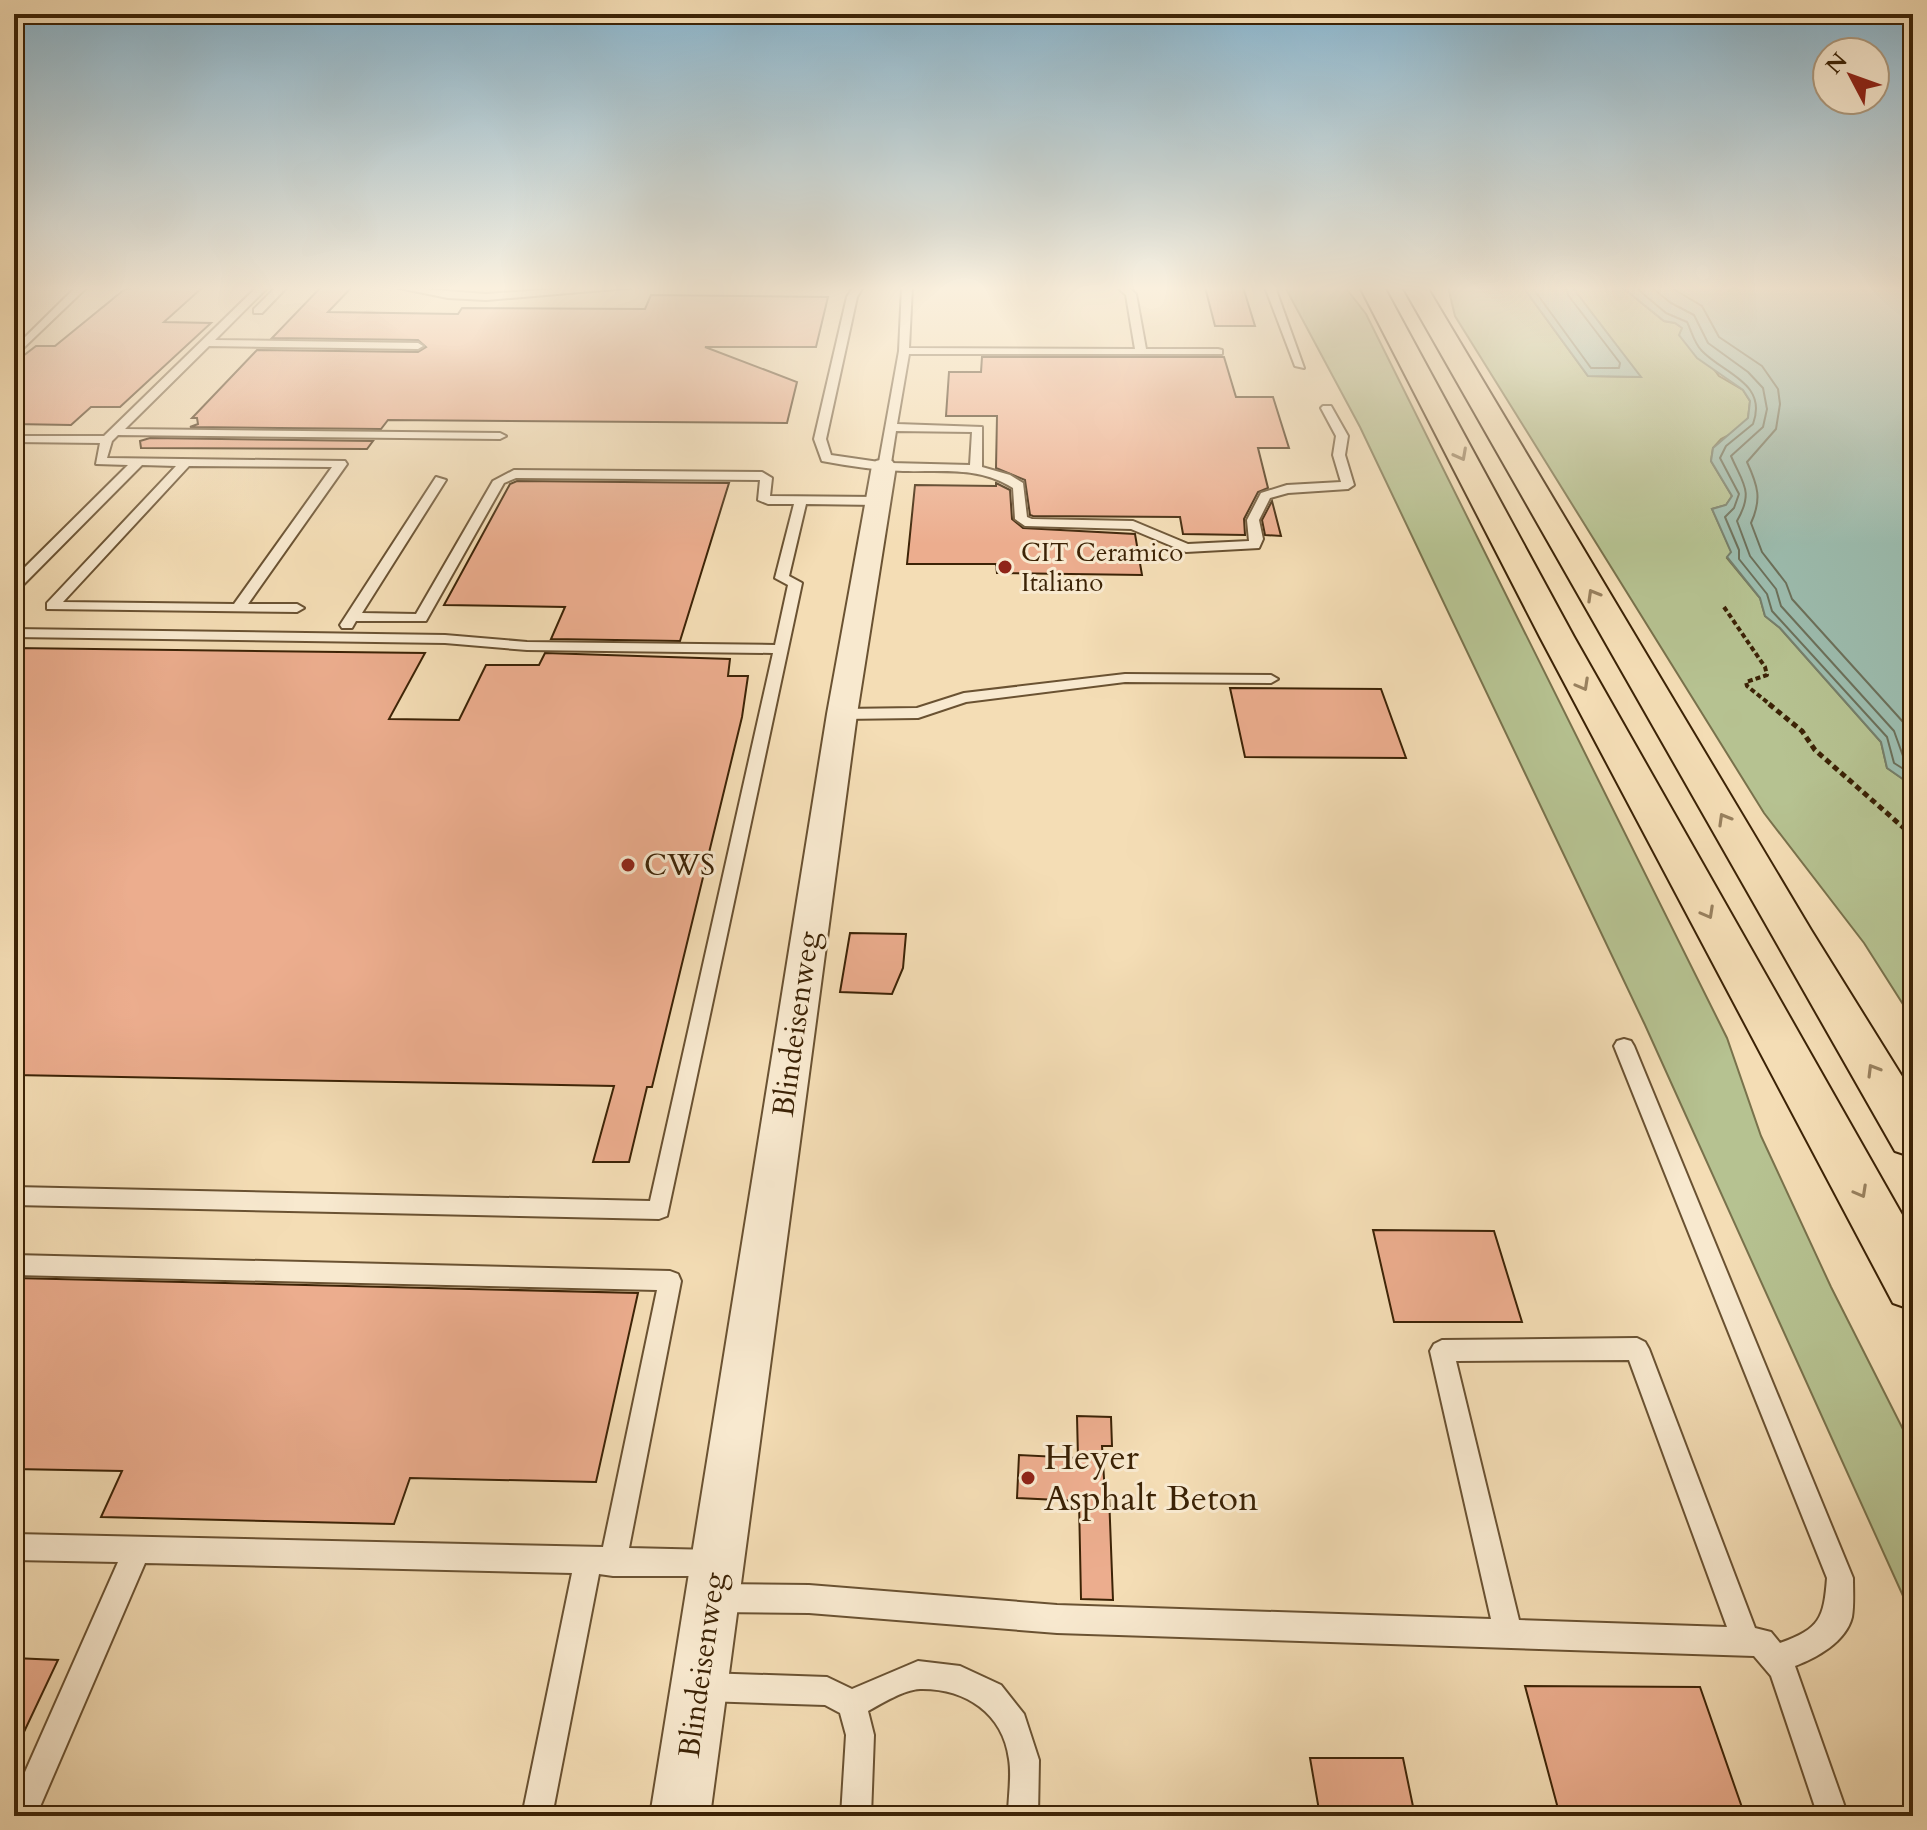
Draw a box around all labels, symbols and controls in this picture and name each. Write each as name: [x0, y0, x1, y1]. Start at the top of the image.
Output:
north arrow: [1811, 36, 1891, 116]
text: N: [1819, 46, 1854, 81]
one-way arrow: [1451, 447, 1466, 462]
place label: CIT Ceramico Italiano: [1021, 535, 1183, 600]
marker: CIT Ceramico Italiano: [996, 558, 1014, 576]
one-way arrow: [1587, 589, 1603, 603]
one-way arrow: [1573, 676, 1589, 690]
one-way arrow: [1718, 813, 1734, 828]
place label: CWS: [644, 845, 715, 886]
marker: CWS: [619, 856, 637, 874]
one-way arrow: [1698, 904, 1714, 918]
street label: Blindeisenweg: [763, 929, 829, 1119]
one-way arrow: [1867, 1064, 1883, 1079]
one-way arrow: [1851, 1183, 1867, 1197]
place label: Heyer Asphalt Beton: [1044, 1433, 1259, 1523]
marker: Heyer Asphalt Beton: [1019, 1469, 1037, 1487]
street label: Blindeisenweg: [669, 1570, 735, 1760]

